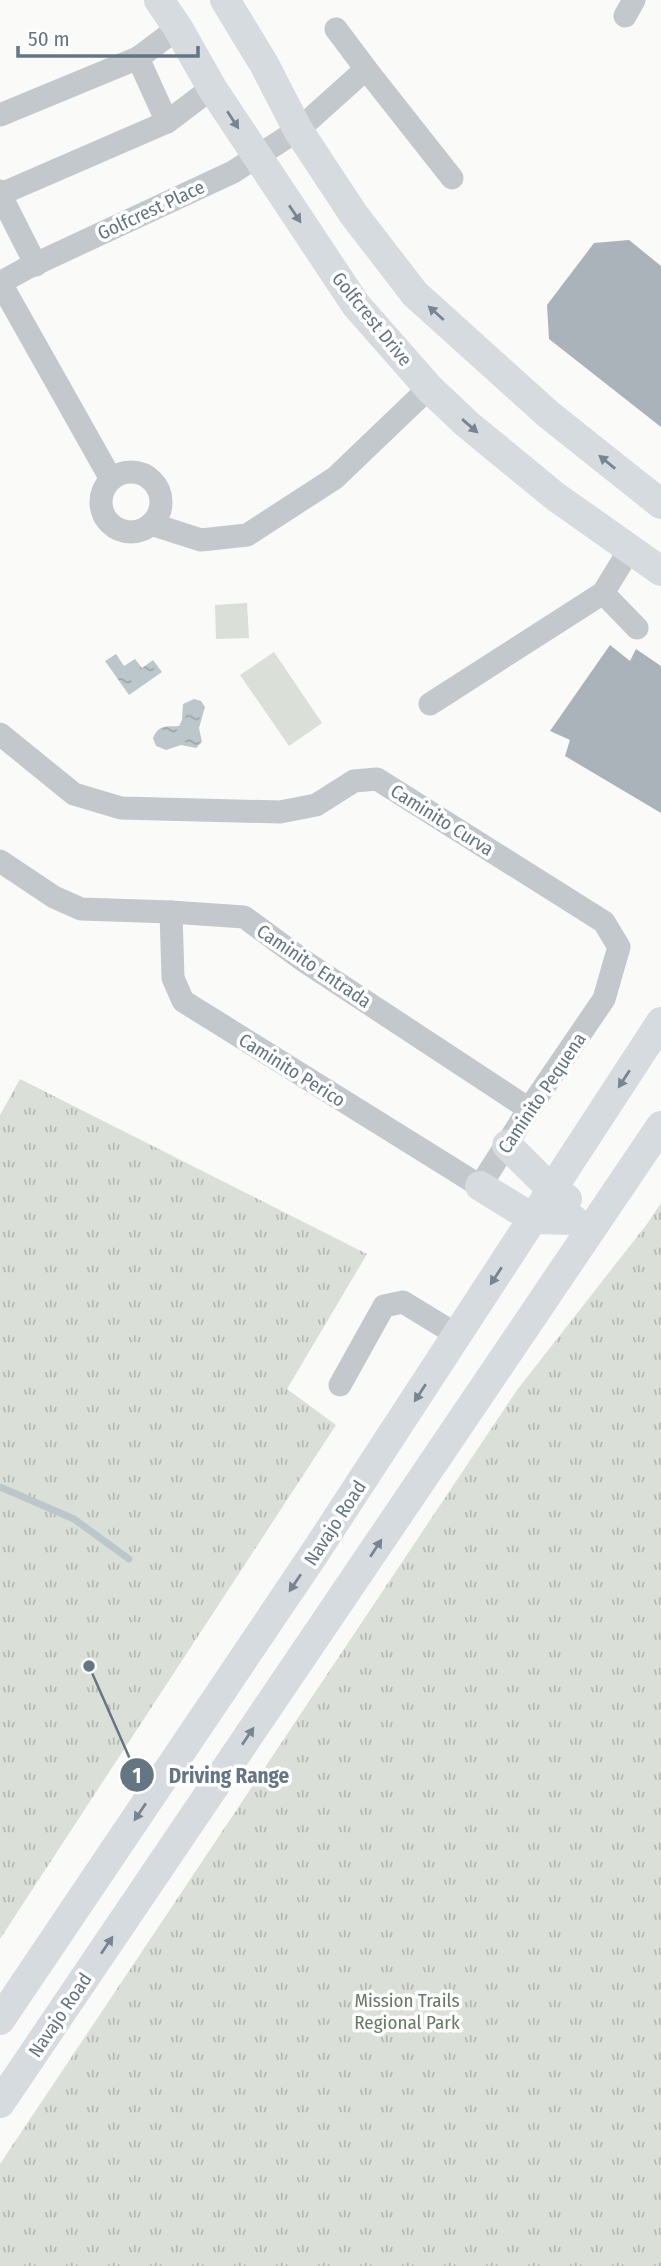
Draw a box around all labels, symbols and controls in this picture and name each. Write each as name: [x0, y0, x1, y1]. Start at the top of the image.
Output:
scale bar: [18, 14, 198, 58]
text: 50 m: [28, 26, 70, 52]
one-way arrow: [227, 111, 240, 130]
street label: Golfcrest Place: [94, 175, 208, 245]
one-way arrow: [288, 204, 301, 223]
street label: Golfcrest Drive: [327, 267, 417, 371]
one-way arrow: [428, 305, 445, 321]
one-way arrow: [462, 418, 479, 433]
one-way arrow: [599, 455, 617, 470]
street label: Caminito Curva: [386, 779, 498, 861]
street label: Caminito Entrada: [252, 919, 376, 1013]
street label: Caminito Perico: [234, 1028, 350, 1112]
street label: Caminito Pequena: [493, 1028, 591, 1158]
one-way arrow: [617, 1069, 630, 1089]
one-way arrow: [490, 1266, 503, 1286]
one-way arrow: [414, 1383, 427, 1402]
street label: Navajo Road: [299, 1476, 371, 1570]
one-way arrow: [369, 1538, 382, 1558]
one-way arrow: [288, 1574, 302, 1592]
one-way arrow: [241, 1727, 255, 1745]
callout: Driving Range: [120, 1754, 303, 1796]
text: 1: [133, 1763, 141, 1789]
text: Driving Range: [169, 1763, 290, 1789]
one-way arrow: [134, 1802, 147, 1822]
one-way arrow: [100, 1936, 114, 1954]
street label: Navajo Road: [23, 1969, 97, 2061]
park label: Mission Trails Regional Park: [354, 1989, 460, 2034]

